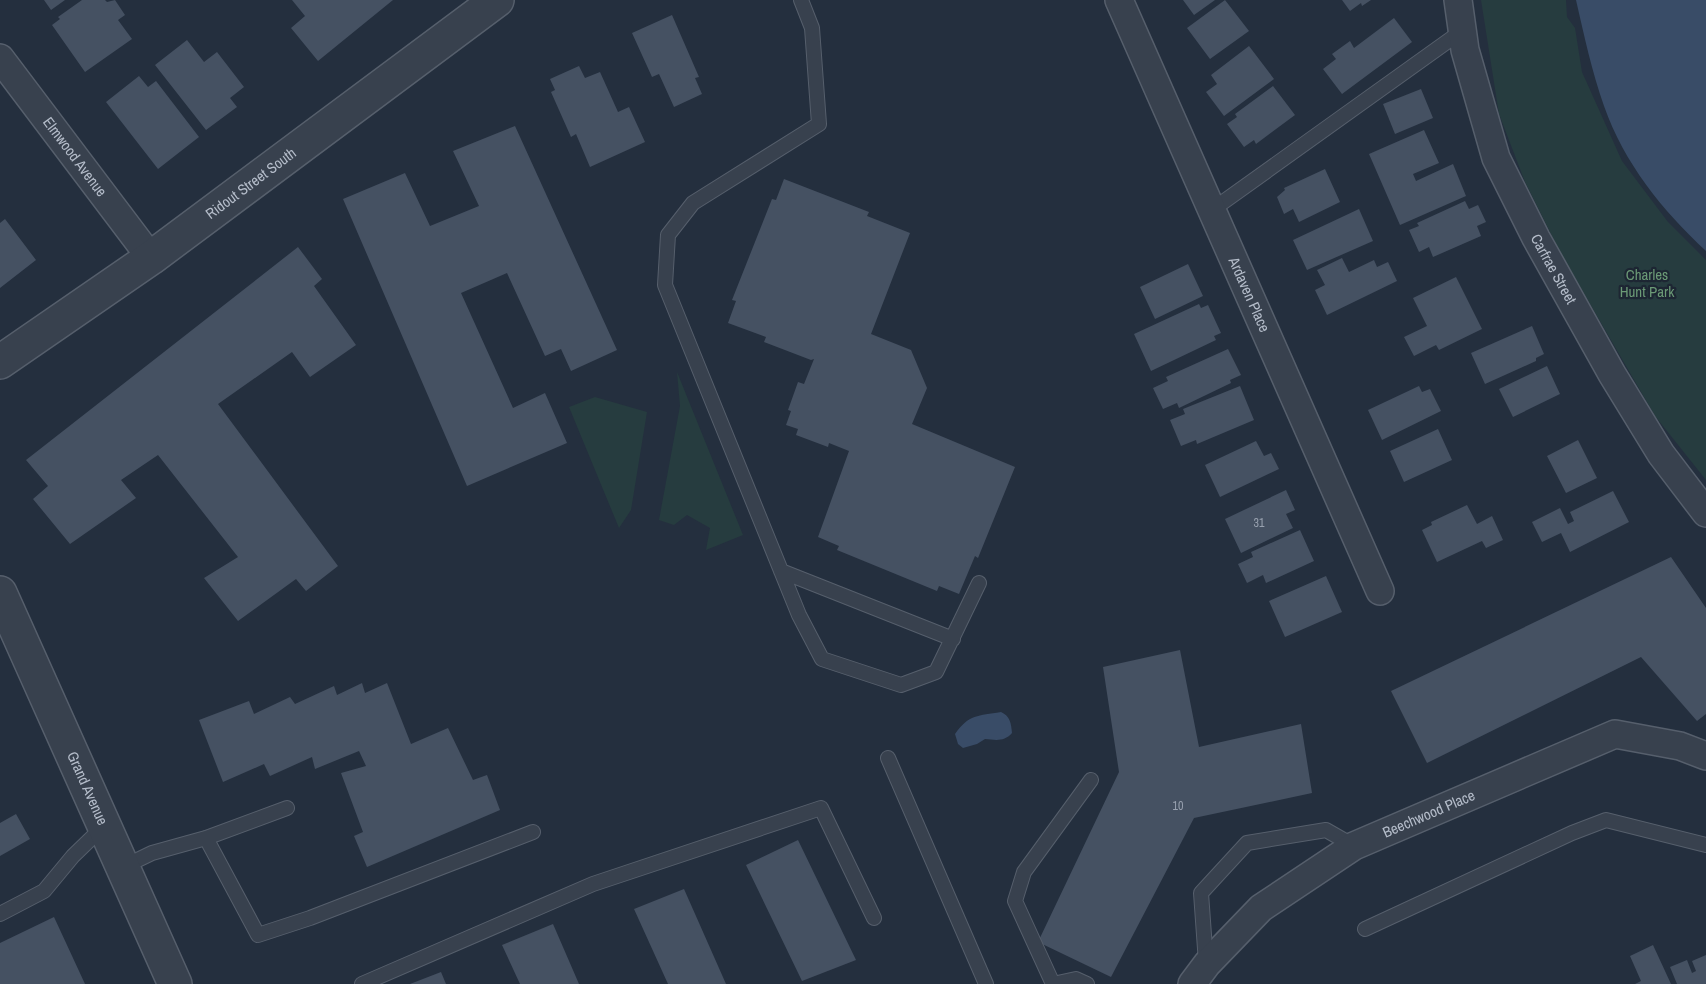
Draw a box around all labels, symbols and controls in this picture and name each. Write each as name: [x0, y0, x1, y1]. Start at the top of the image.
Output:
street label: Elmwood Avenue: [38, 112, 112, 201]
street label: Ridout Street South: [201, 142, 300, 224]
street label: Carfrae Street: [1526, 230, 1582, 308]
street label: Ardaven Place: [1223, 253, 1275, 335]
park label: Charles Hunt Park: [1620, 264, 1675, 302]
house number: 31: [1254, 515, 1265, 531]
street label: Grand Avenue: [62, 748, 114, 828]
street label: Beechwood Place: [1379, 784, 1478, 843]
house number: 10: [1173, 798, 1183, 814]

